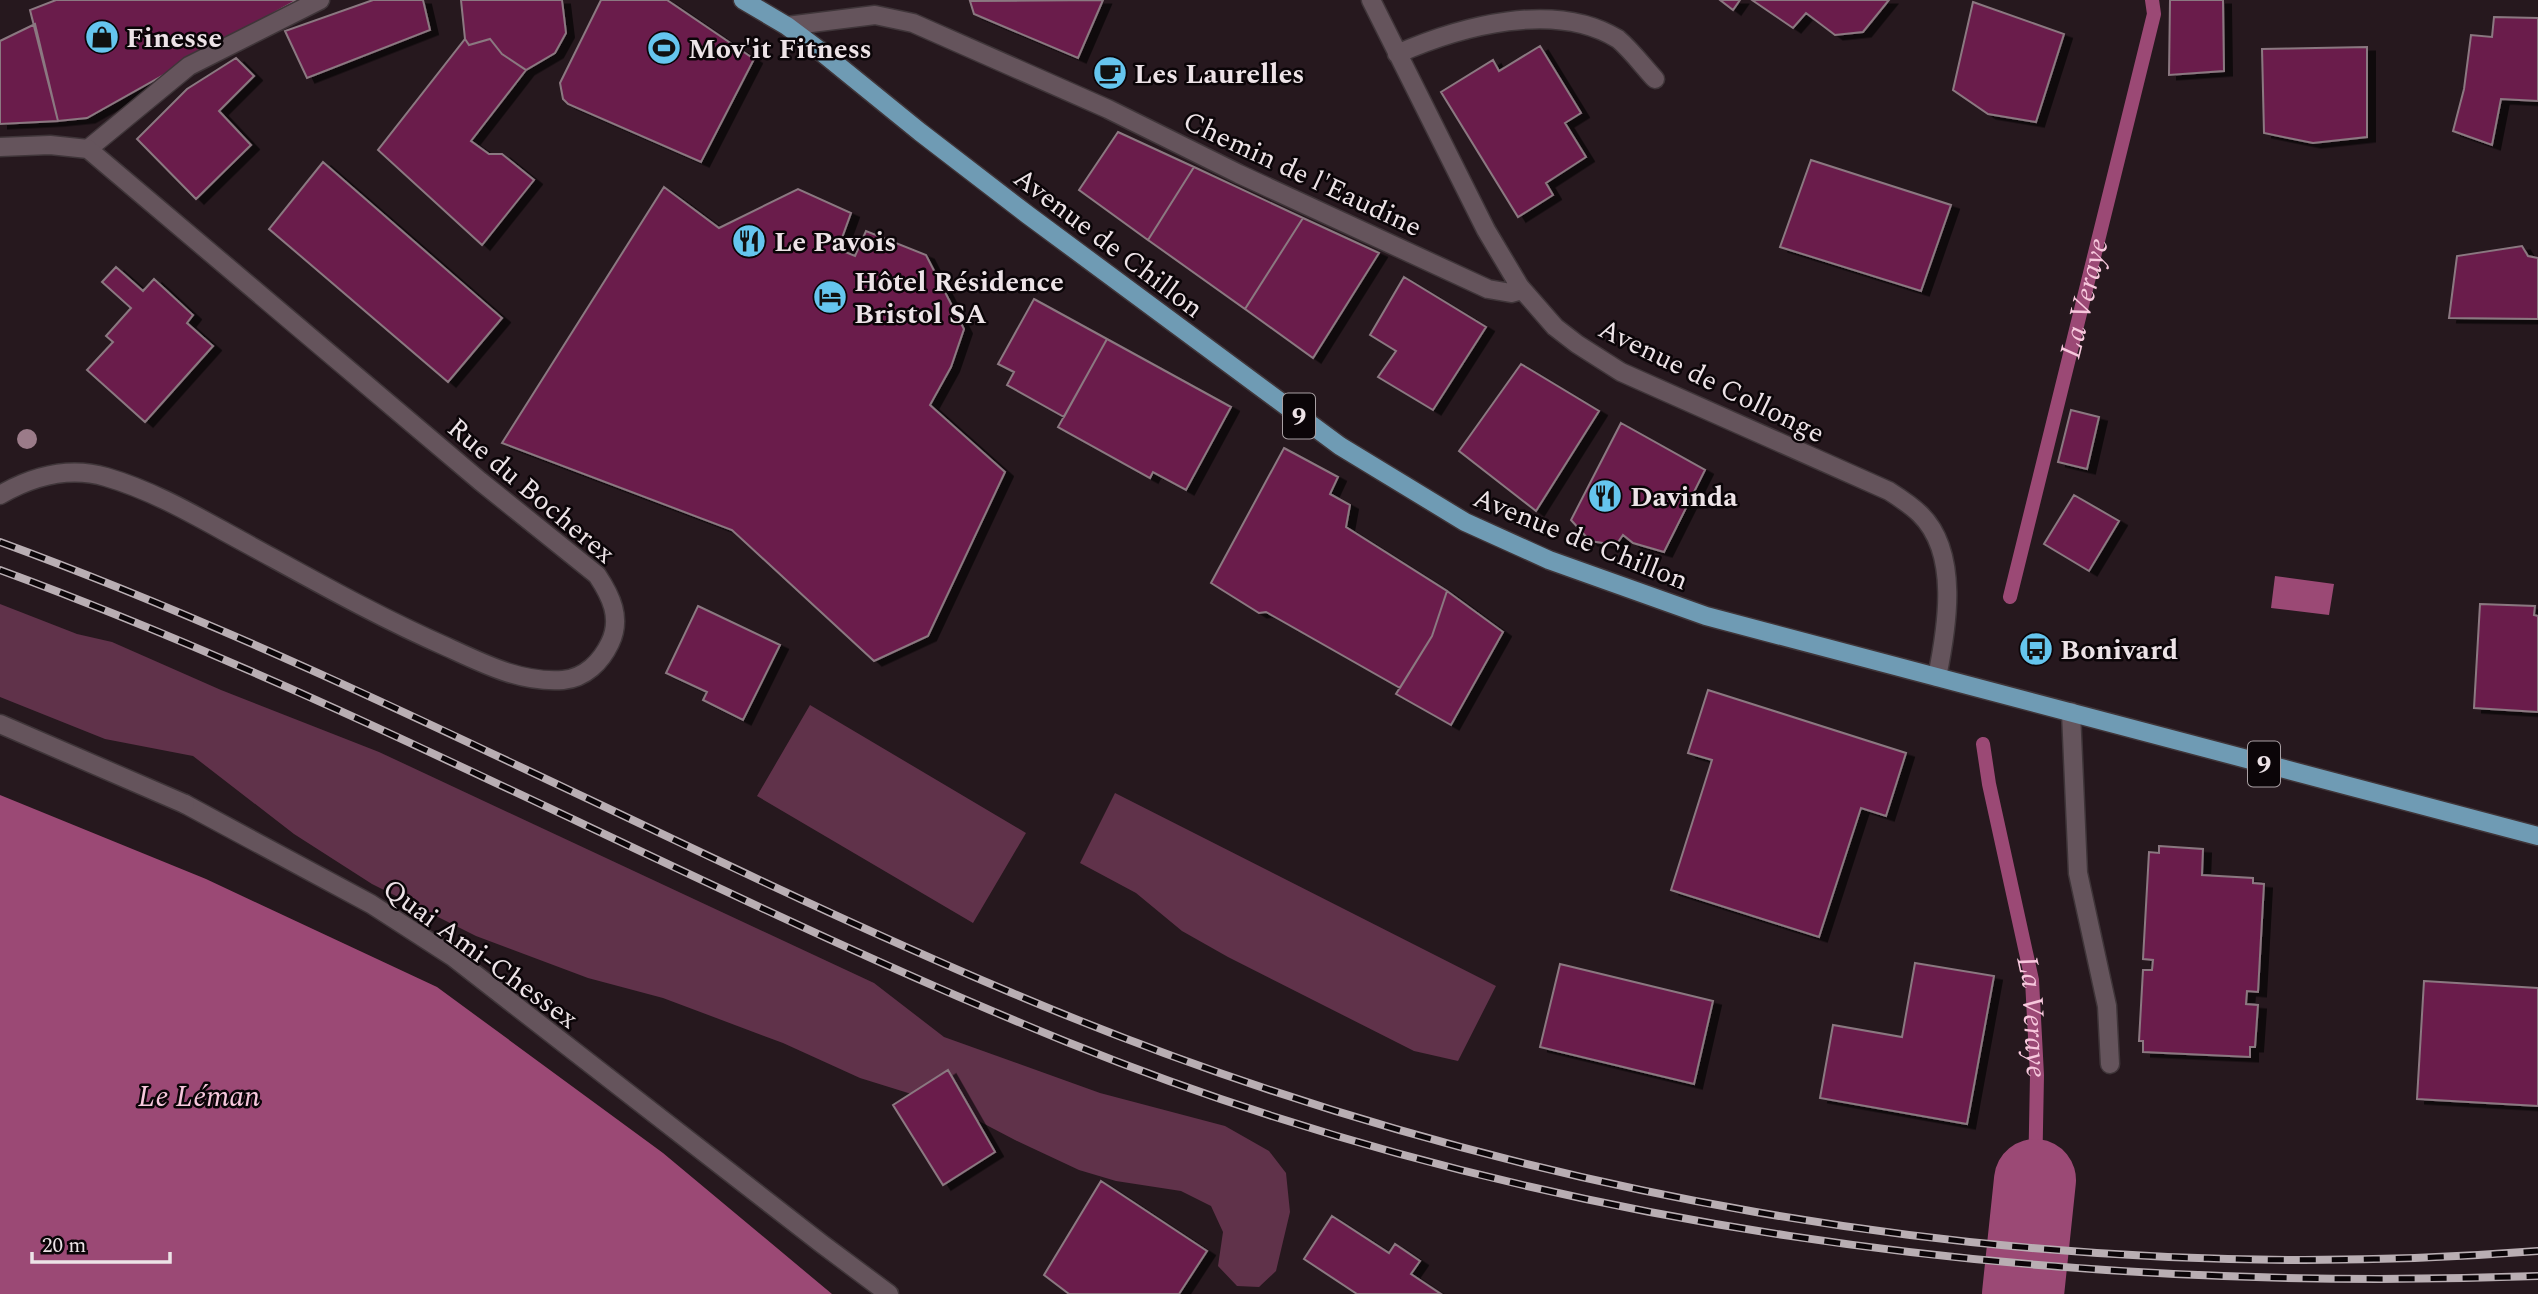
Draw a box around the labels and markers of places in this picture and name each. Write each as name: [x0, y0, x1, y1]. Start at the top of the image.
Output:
place label: Finesse: [126, 17, 222, 60]
shop icon: Finesse: [83, 18, 121, 56]
place label: Mov'it Fitness: [688, 28, 872, 71]
sports icon: Mov'it Fitness: [645, 29, 683, 67]
place label: Les Laurelles: [1134, 53, 1305, 96]
cafe icon: Les Laurelles: [1091, 54, 1129, 92]
place label: Le Pavois: [774, 221, 896, 264]
restaurant icon: Le Pavois: [730, 222, 768, 260]
place label: Hôtel Résidence Bristol SA: [854, 261, 1064, 336]
hotel icon: Hôtel Résidence Bristol SA: [811, 278, 849, 316]
place label: Davinda: [1630, 476, 1738, 519]
restaurant icon: Davinda: [1586, 477, 1624, 515]
place label: Bonivard: [2060, 629, 2178, 672]
bus stop icon: Bonivard: [2017, 630, 2055, 668]

